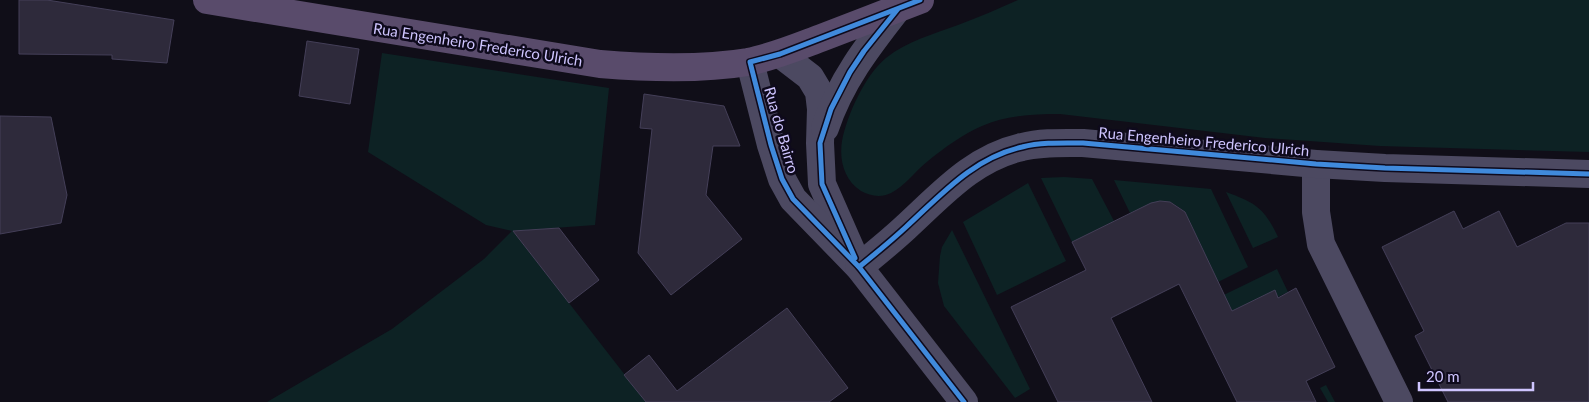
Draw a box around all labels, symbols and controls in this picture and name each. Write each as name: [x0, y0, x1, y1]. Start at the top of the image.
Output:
street label: Rua Engenheiro Frederico Ulrich: [372, 19, 584, 69]
street label: Rua do Bairro: [761, 85, 803, 175]
street label: Rua Engenheiro Frederico Ulrich: [1098, 123, 1310, 159]
scale bar: [1419, 360, 1533, 392]
text: 20 m: [1426, 367, 1460, 385]

